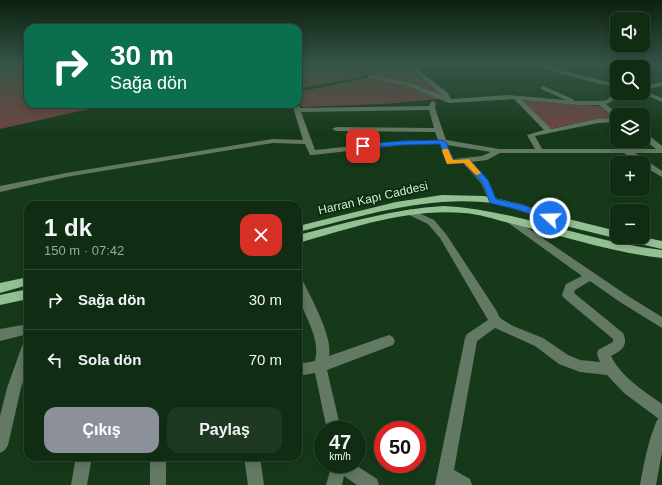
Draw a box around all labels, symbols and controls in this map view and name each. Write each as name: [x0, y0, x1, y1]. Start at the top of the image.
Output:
map controls: [610, 12, 650, 244]
button: sound: [610, 12, 650, 52]
icon: right: [44, 40, 96, 92]
text: 30 m: [110, 40, 174, 71]
button: search: [610, 60, 650, 100]
text: Sağa dön: [110, 73, 187, 93]
button: layers: [610, 108, 650, 148]
pin: [346, 129, 380, 163]
icon: arrive: [352, 135, 374, 157]
button: +: [610, 156, 650, 196]
street label: Harran Kapı Caddesi: [317, 179, 429, 217]
position arrow: [529, 197, 571, 239]
button: −: [610, 204, 650, 244]
text: 1 dk: [44, 214, 92, 241]
button: close: [240, 214, 282, 256]
text: 150 m · 07:42: [44, 243, 124, 258]
icon: right: [44, 289, 66, 311]
text: Sağa dön: [78, 291, 146, 308]
text: 30 m: [249, 291, 282, 308]
icon: left: [44, 349, 66, 371]
text: Sola dön: [78, 351, 141, 368]
text: 70 m: [249, 351, 282, 368]
button: Çıkış: [44, 407, 159, 453]
button: Paylaş: [167, 407, 282, 453]
speed limit sign: 50: [374, 421, 426, 473]
text: 47: [329, 431, 351, 453]
text: km/h: [329, 451, 351, 462]

